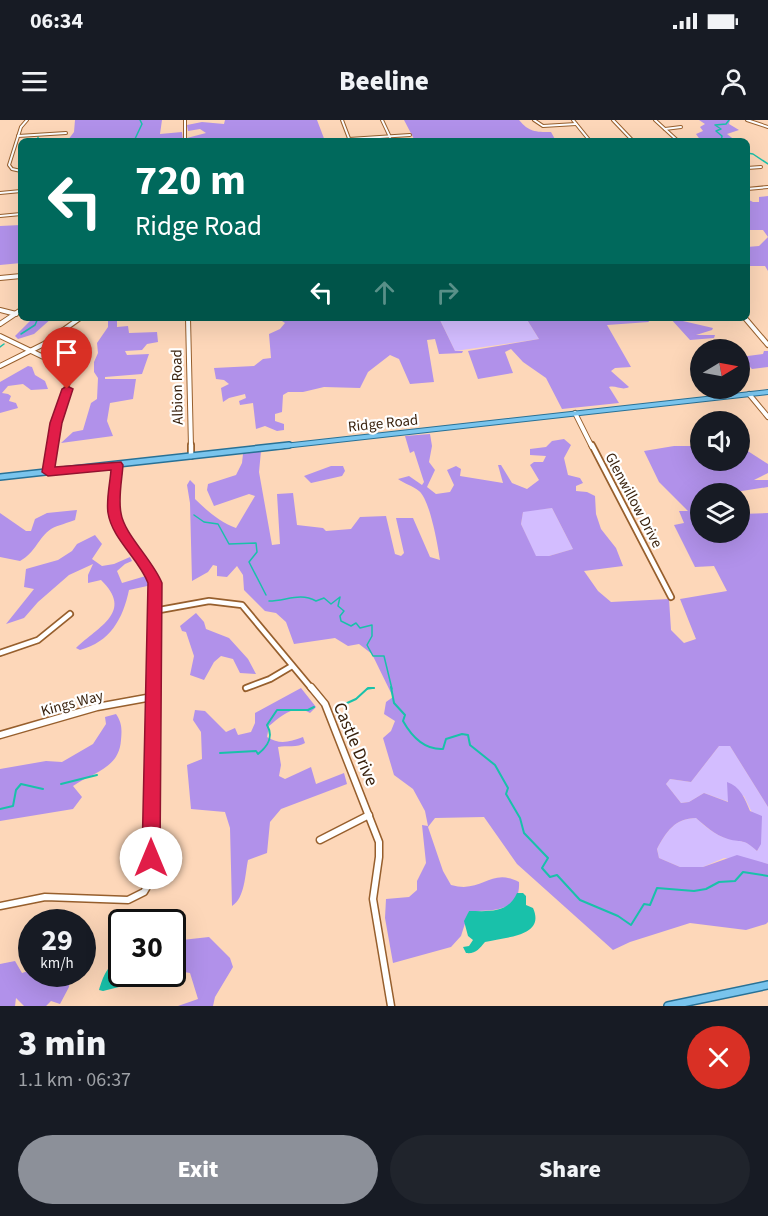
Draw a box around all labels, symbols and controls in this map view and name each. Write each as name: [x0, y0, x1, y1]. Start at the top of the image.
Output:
text: 06:34: [30, 5, 83, 37]
text: Beeline: [339, 62, 429, 101]
icon: menu: [18, 65, 51, 98]
icon: person: [717, 65, 750, 98]
text: 720 m: [135, 151, 246, 211]
icon: left: [36, 162, 114, 240]
text: Ridge Road: [135, 207, 262, 246]
icon: left: [305, 276, 338, 309]
icon: ahead: [368, 276, 401, 309]
icon: right: [431, 276, 464, 309]
pin: [41, 327, 92, 389]
icon: arrive: [50, 336, 83, 369]
north arrow: [690, 339, 750, 399]
map controls: [690, 339, 750, 543]
street label: Albion Road: [166, 349, 189, 425]
street label: Ridge Road: [347, 409, 419, 438]
button: sound: [690, 411, 750, 471]
street label: Glenwillow Drive: [600, 449, 668, 552]
button: layers: [690, 483, 750, 543]
street label: Kings Way: [39, 685, 106, 722]
street label: Castle Drive: [327, 698, 384, 790]
position arrow: [119, 826, 183, 890]
speed limit sign: 30: [108, 909, 186, 987]
text: 29: [41, 919, 73, 962]
text: km/h: [40, 953, 74, 974]
text: 3 min: [18, 1018, 106, 1069]
button: close: [687, 1026, 750, 1089]
text: 1.1 km · 06:37: [18, 1066, 131, 1094]
button: Exit: [18, 1135, 378, 1204]
button: Share: [390, 1135, 750, 1204]

